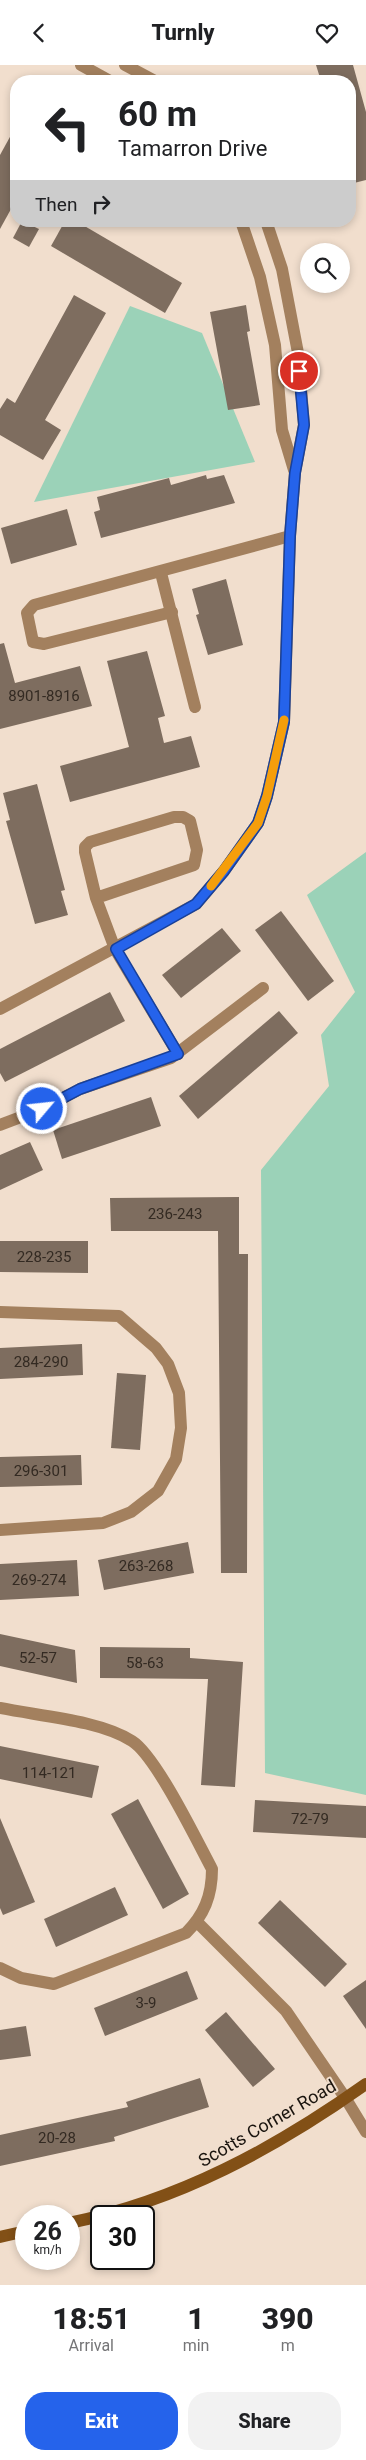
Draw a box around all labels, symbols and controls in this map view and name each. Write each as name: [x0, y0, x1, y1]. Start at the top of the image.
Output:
icon: back: [25, 19, 53, 47]
icon: heart: [313, 19, 341, 47]
text: Turnly: [151, 20, 215, 45]
text: 60 m: [118, 94, 197, 135]
icon: left: [35, 95, 100, 160]
text: Tamarron Drive: [118, 136, 267, 161]
icon: right: [87, 190, 115, 218]
text: Then: [35, 193, 77, 216]
map controls: [300, 243, 350, 293]
button: search: [300, 243, 350, 293]
pin: [278, 350, 320, 392]
icon: arrive: [285, 357, 313, 385]
house number: 8901-8916: [8, 687, 80, 705]
position arrow: [15, 1082, 67, 1134]
house number: 236-243: [148, 1205, 202, 1223]
house number: 228-235: [17, 1248, 71, 1266]
house number: 284-290: [14, 1353, 68, 1371]
house number: 296-301: [14, 1462, 68, 1480]
house number: 263-268: [119, 1557, 173, 1575]
house number: 269-274: [12, 1571, 67, 1589]
house number: 52-57: [19, 1649, 57, 1667]
house number: 58-63: [126, 1654, 164, 1672]
house number: 114-121: [22, 1764, 76, 1782]
house number: 72-79: [291, 1810, 329, 1828]
house number: 3-9: [135, 1994, 157, 2012]
street label: Scotts Corner Road: [194, 2075, 340, 2171]
house number: 20-28: [38, 2129, 76, 2147]
speed limit sign: 30: [90, 2205, 155, 2270]
text: 26: [33, 2217, 62, 2246]
text: km/h: [33, 2243, 62, 2257]
text: 18:51: [52, 2301, 130, 2336]
text: 1: [187, 2301, 205, 2336]
text: 390: [262, 2301, 314, 2336]
text: Arrival: [69, 2336, 114, 2355]
text: min: [183, 2336, 209, 2355]
text: m: [281, 2336, 295, 2355]
button: Exit: [25, 2392, 178, 2450]
button: Share: [188, 2392, 341, 2450]

